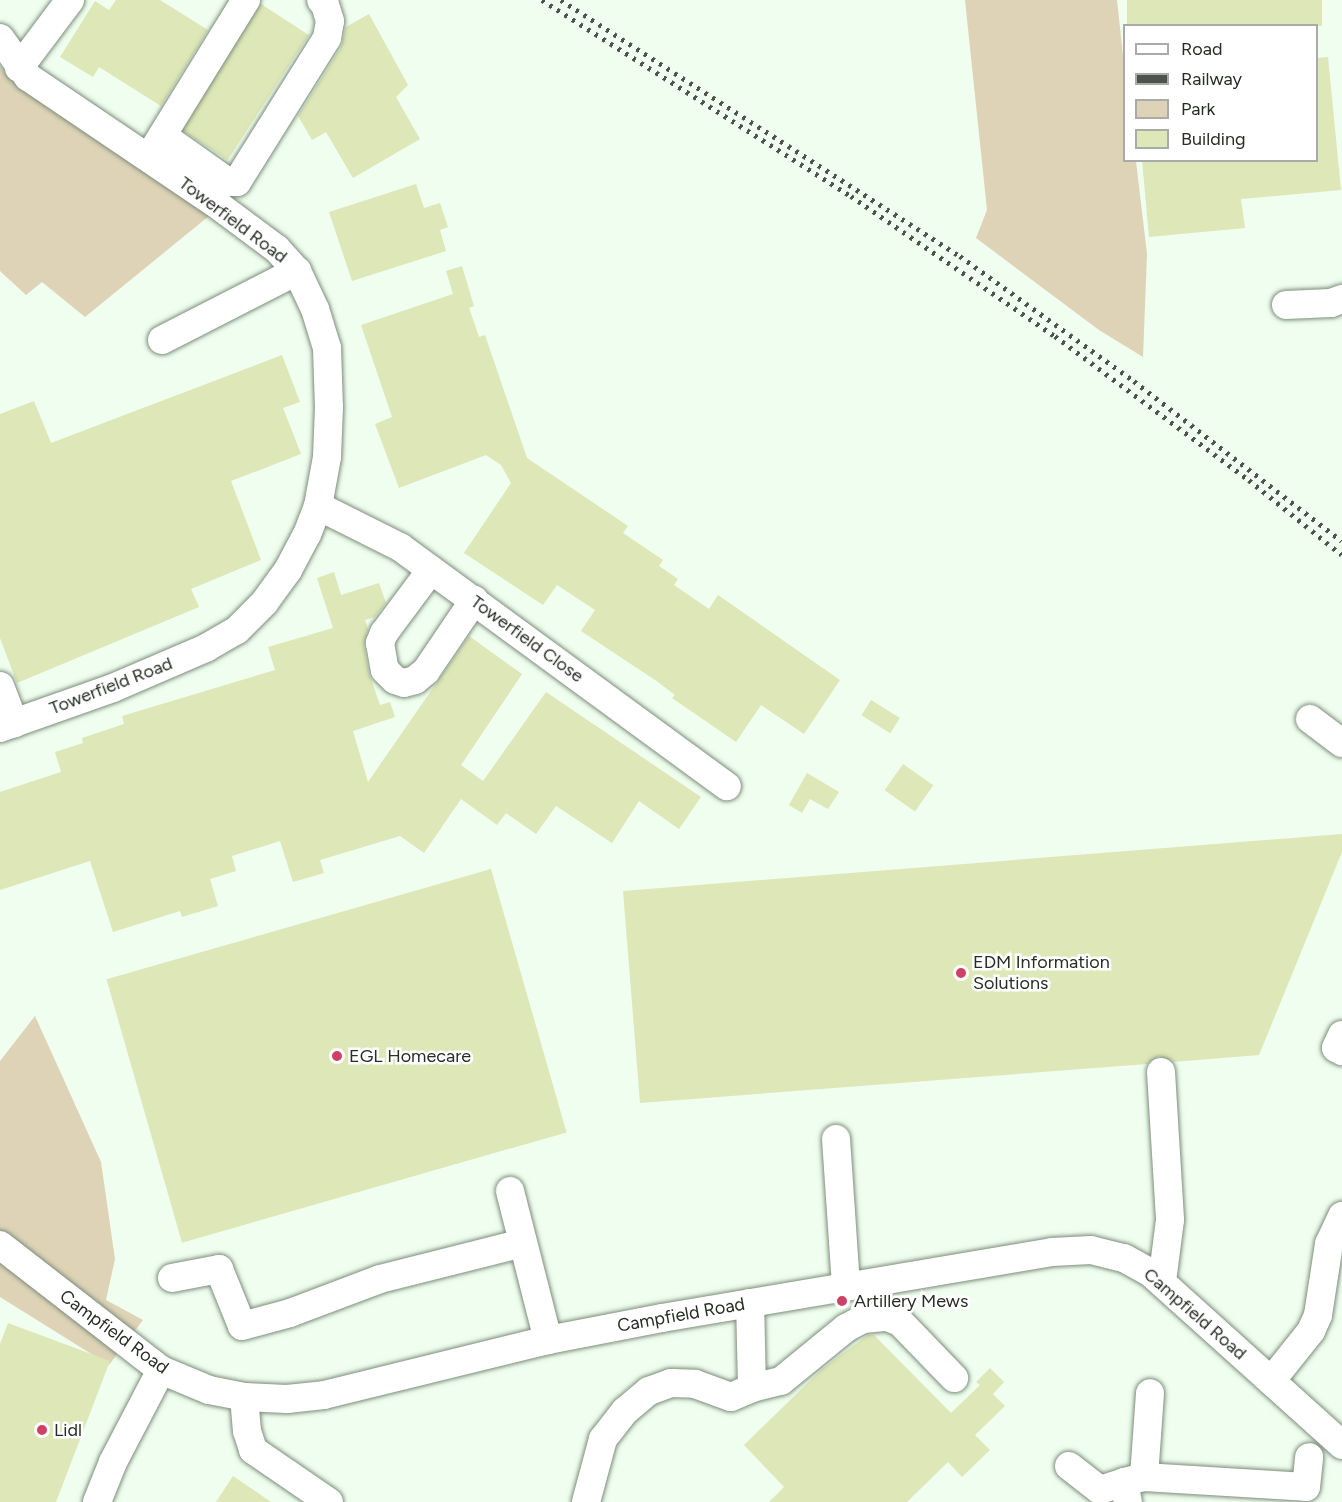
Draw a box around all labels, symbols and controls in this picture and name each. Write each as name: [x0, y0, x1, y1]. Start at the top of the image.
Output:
legend: [1123, 24, 1318, 162]
text: Road: [1181, 38, 1222, 60]
text: Railway: [1181, 68, 1242, 90]
text: Park: [1181, 98, 1215, 120]
text: Building: [1181, 128, 1246, 150]
street label: Towerfield Road: [175, 172, 291, 268]
street label: Towerfield Close: [466, 591, 588, 687]
street label: Towerfield Road: [47, 653, 175, 719]
place label: EDM Information Solutions: [973, 952, 1110, 994]
marker: EDM Information Solutions: [954, 966, 968, 980]
place label: EGL Homecare: [349, 1045, 471, 1067]
marker: EGL Homecare: [330, 1049, 344, 1063]
street label: Campfield Road: [1139, 1263, 1251, 1365]
street label: Campfield Road: [55, 1285, 173, 1379]
place label: Artillery Mews: [854, 1290, 968, 1312]
street label: Campfield Road: [616, 1293, 746, 1337]
marker: Artillery Mews: [835, 1294, 849, 1308]
place label: Lidl: [54, 1419, 82, 1441]
marker: Lidl: [35, 1423, 49, 1437]

